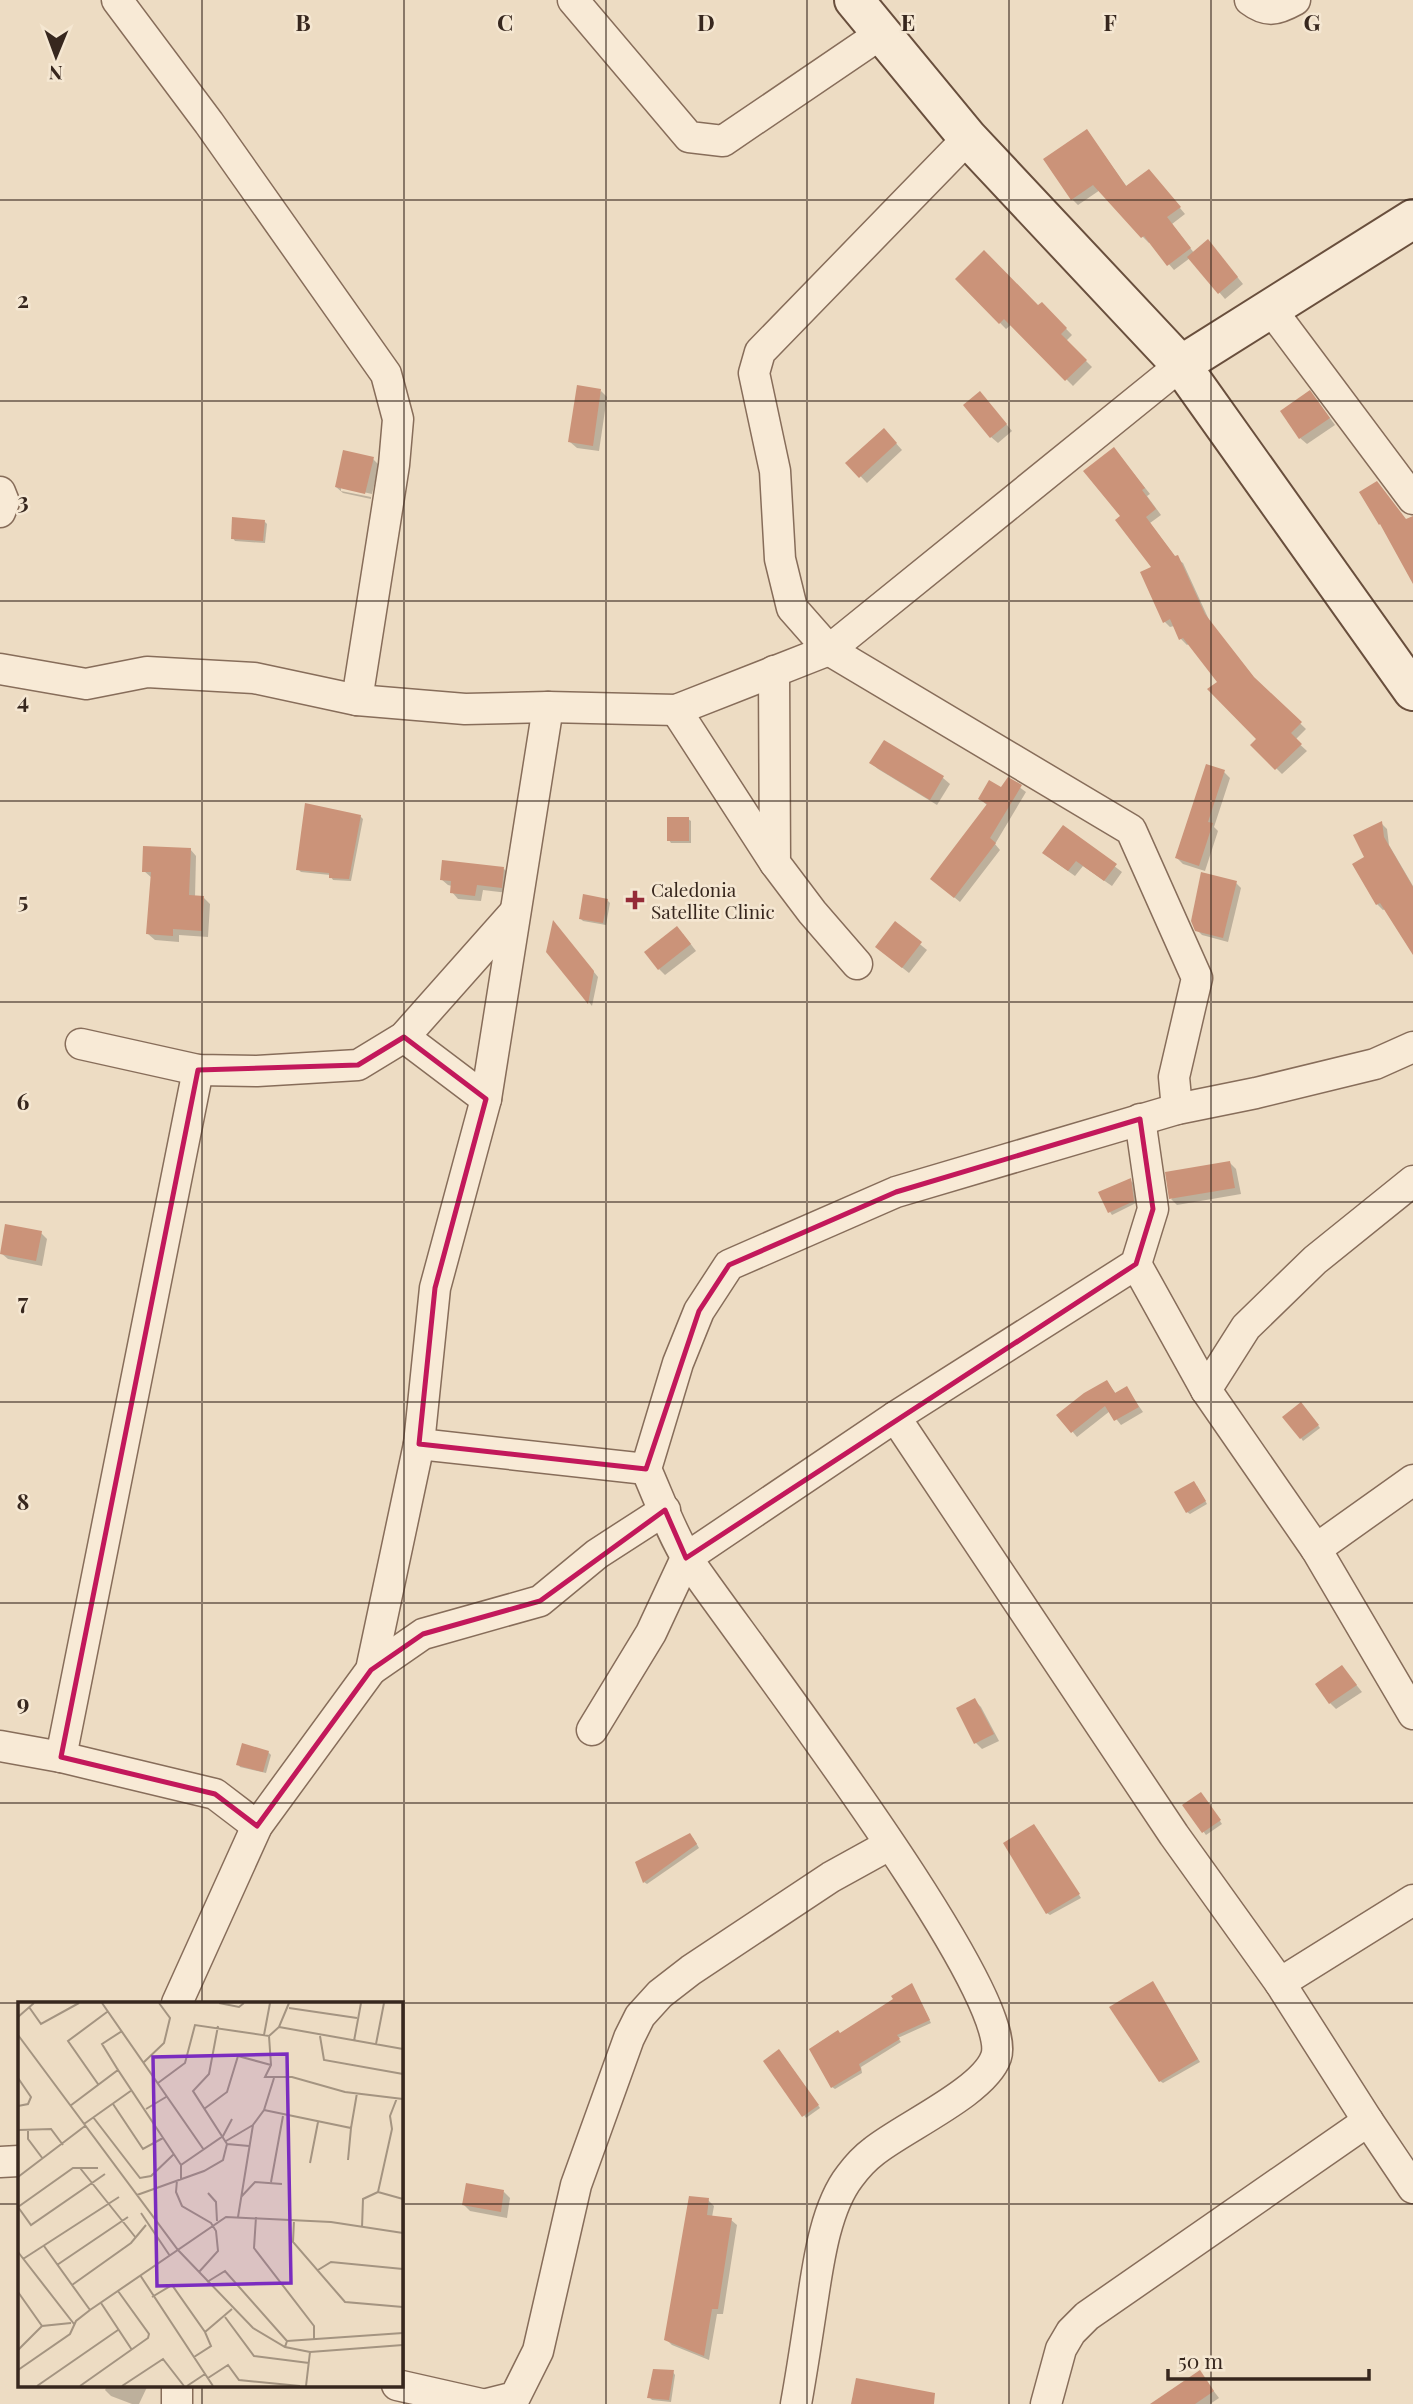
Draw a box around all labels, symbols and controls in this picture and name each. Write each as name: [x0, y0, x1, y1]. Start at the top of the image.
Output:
text: B: [295, 6, 311, 37]
text: C: [497, 6, 513, 37]
text: D: [697, 6, 715, 37]
text: E: [901, 6, 915, 37]
text: F: [1103, 6, 1117, 37]
text: G: [1304, 6, 1321, 37]
north arrow: [21, 21, 91, 91]
text: N: [48, 61, 63, 87]
text: 2: [17, 283, 29, 314]
text: 3: [17, 484, 29, 515]
text: 4: [17, 684, 29, 715]
place label: Caledonia Satellite Clinic: [651, 876, 775, 924]
text: 5: [18, 884, 28, 915]
marker: Caledonia Satellite Clinic: [625, 890, 645, 910]
text: 6: [17, 1085, 30, 1116]
text: 7: [18, 1285, 29, 1316]
text: 8: [17, 1485, 29, 1516]
text: 9: [17, 1686, 29, 1717]
inset map: [18, 2002, 402, 2386]
scale bar: [1168, 2338, 1369, 2382]
text: 50 m: [1178, 2346, 1224, 2374]

